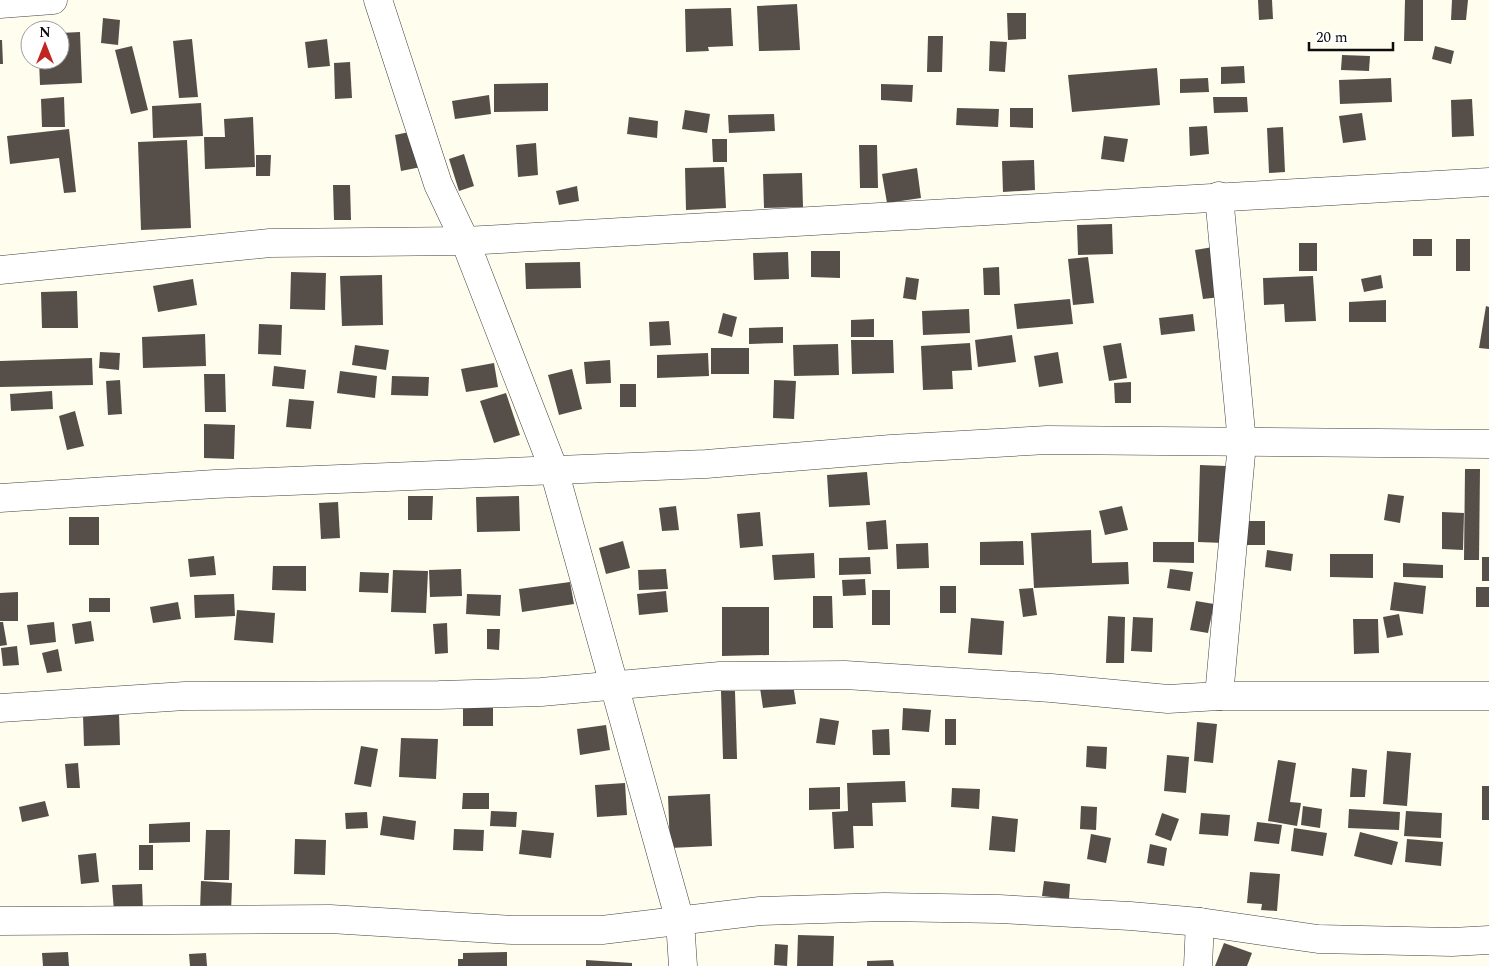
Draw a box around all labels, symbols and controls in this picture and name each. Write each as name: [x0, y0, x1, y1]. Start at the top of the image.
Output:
north arrow: [20, 20, 70, 70]
scale bar: [1309, 20, 1393, 52]
text: N: [39, 22, 51, 43]
text: 20 m: [1316, 26, 1348, 49]

